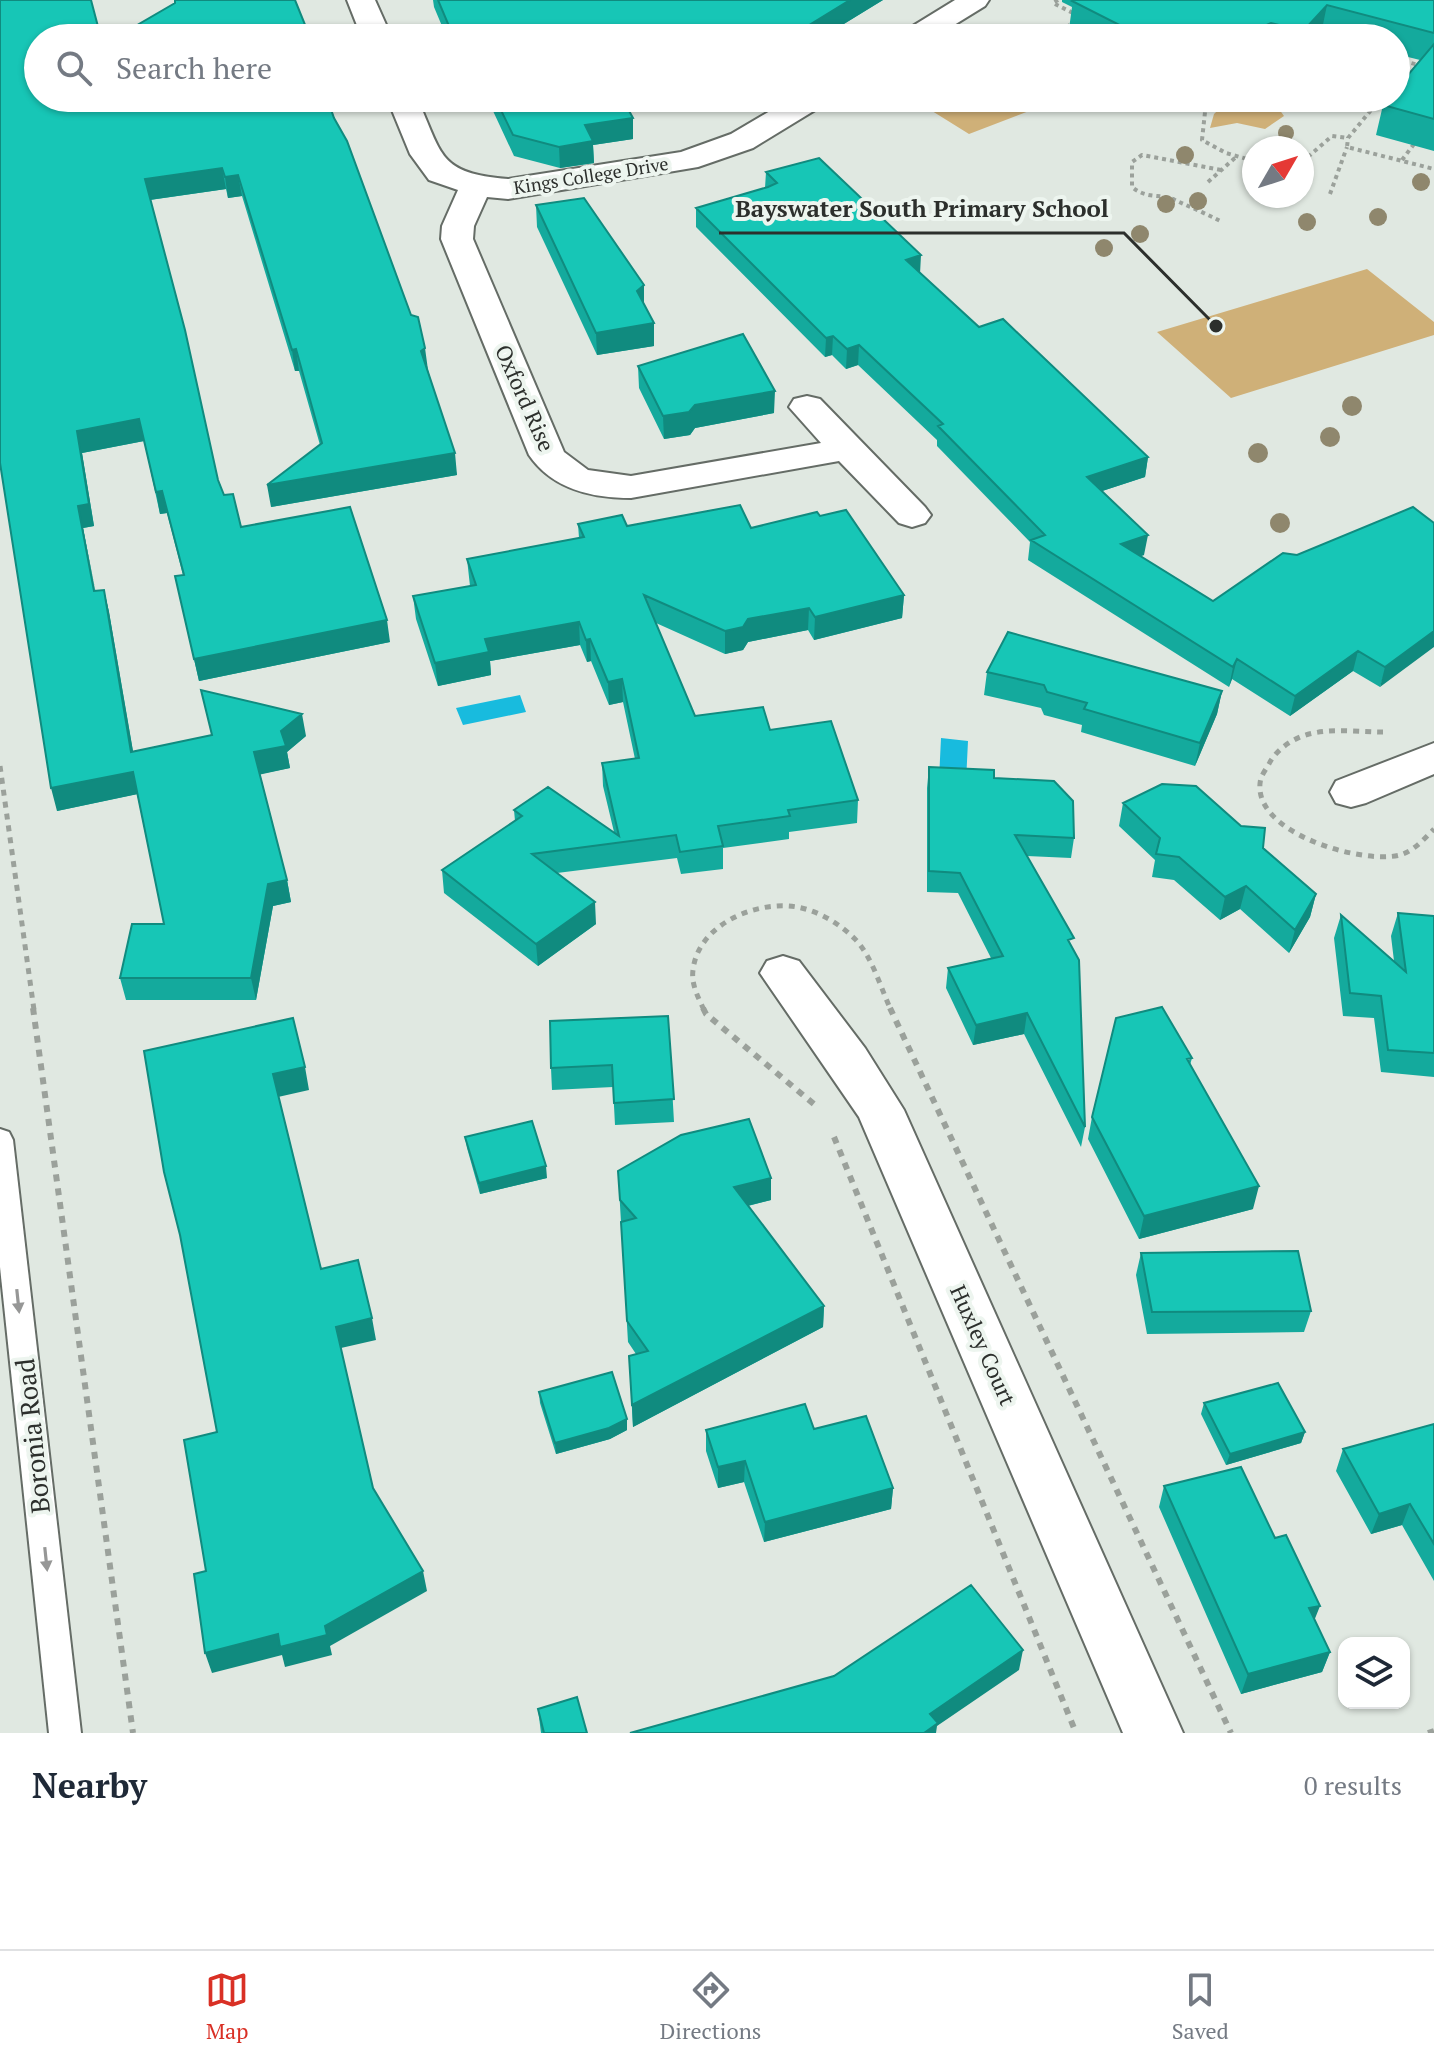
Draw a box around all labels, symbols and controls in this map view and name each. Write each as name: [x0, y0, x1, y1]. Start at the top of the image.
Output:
search box: [24, 24, 1410, 112]
icon: search: [52, 46, 96, 90]
text: Search here: [116, 48, 272, 88]
north arrow: [1242, 136, 1314, 208]
street label: Kings College Drive: [512, 151, 670, 199]
callout: Bayswater South Primary School: [719, 185, 1124, 233]
text: Bayswater South Primary School: [735, 192, 1109, 224]
street label: Oxford Rise: [489, 340, 562, 456]
street label: Huxley Court: [944, 1280, 1023, 1410]
one-way arrow: [11, 1289, 24, 1314]
street label: Boronia Road: [7, 1357, 57, 1515]
one-way arrow: [40, 1547, 53, 1572]
map controls: [1338, 1637, 1410, 1709]
button: layers: [1338, 1637, 1410, 1709]
text: Nearby: [32, 1763, 147, 1808]
text: 0 results: [1304, 1768, 1402, 1802]
tab: Map: [205, 1968, 249, 2045]
tab: Directions: [660, 1968, 761, 2045]
tab: Saved: [1172, 1968, 1229, 2045]

